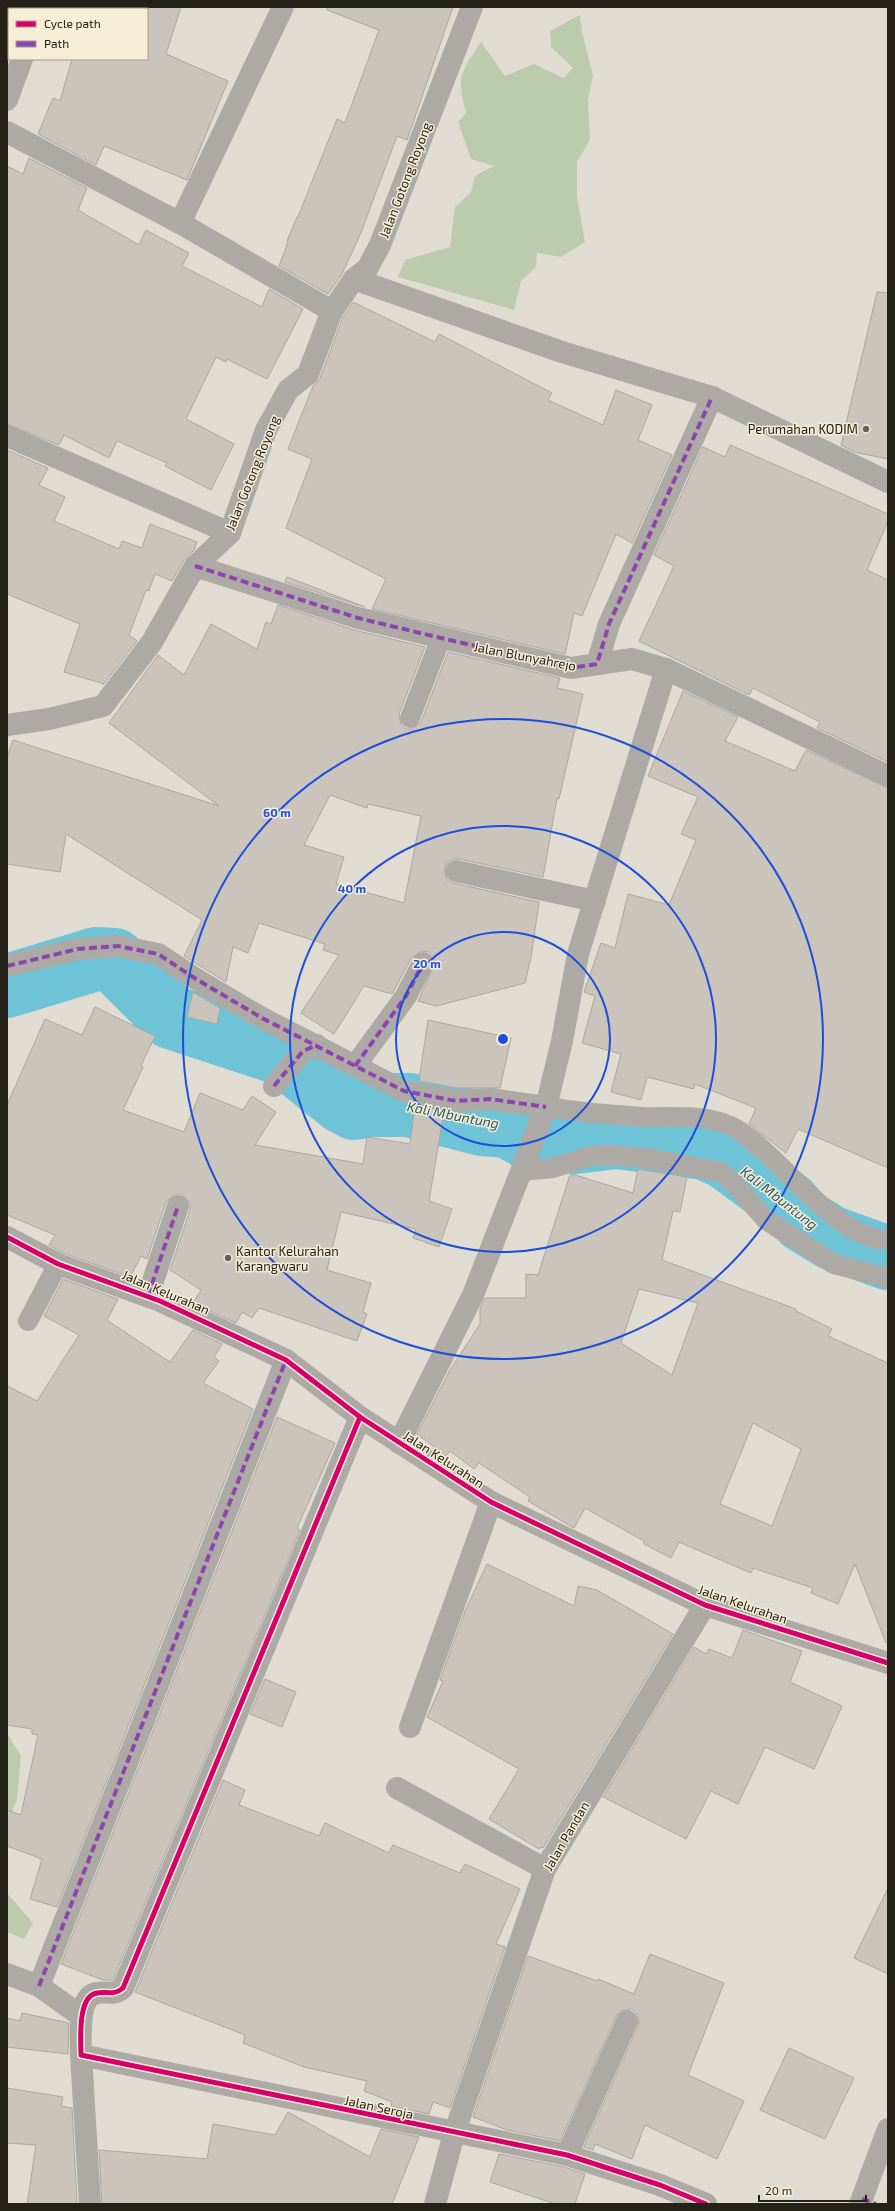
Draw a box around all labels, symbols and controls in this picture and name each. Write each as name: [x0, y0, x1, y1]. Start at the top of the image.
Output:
legend: [8, 8, 148, 60]
text: Cycle path: [44, 16, 101, 30]
text: Path: [44, 36, 69, 50]
street label: Jalan Gotong Royong: [376, 120, 434, 240]
street label: Jalan Gotong Royong: [222, 413, 282, 533]
place label: Perumahan KODIM: [748, 421, 858, 437]
marker: Perumahan KODIM: [861, 424, 871, 434]
street label: Jalan Blunyahrejo: [472, 638, 578, 674]
text: 60 m: [263, 805, 291, 819]
text: 40 m: [338, 881, 366, 895]
text: 20 m: [413, 956, 441, 970]
centre of rings: [496, 1032, 510, 1046]
water label: Kali Mbuntung: [406, 1097, 500, 1132]
water label: Kali Mbuntung: [737, 1162, 821, 1233]
place label: Kantor Kelurahan Karangwaru: [236, 1243, 339, 1274]
marker: Kantor Kelurahan Karangwaru: [223, 1253, 233, 1263]
street label: Jalan Kelurahan: [120, 1266, 212, 1318]
street label: Jalan Kelurahan: [400, 1427, 488, 1491]
street label: Jalan Kelurahan: [696, 1581, 790, 1627]
street label: Jalan Pandan: [540, 1798, 592, 1874]
street label: Jalan Seroja: [343, 2092, 415, 2122]
scale bar: [759, 2177, 866, 2203]
text: 20 m: [765, 2183, 792, 2197]

